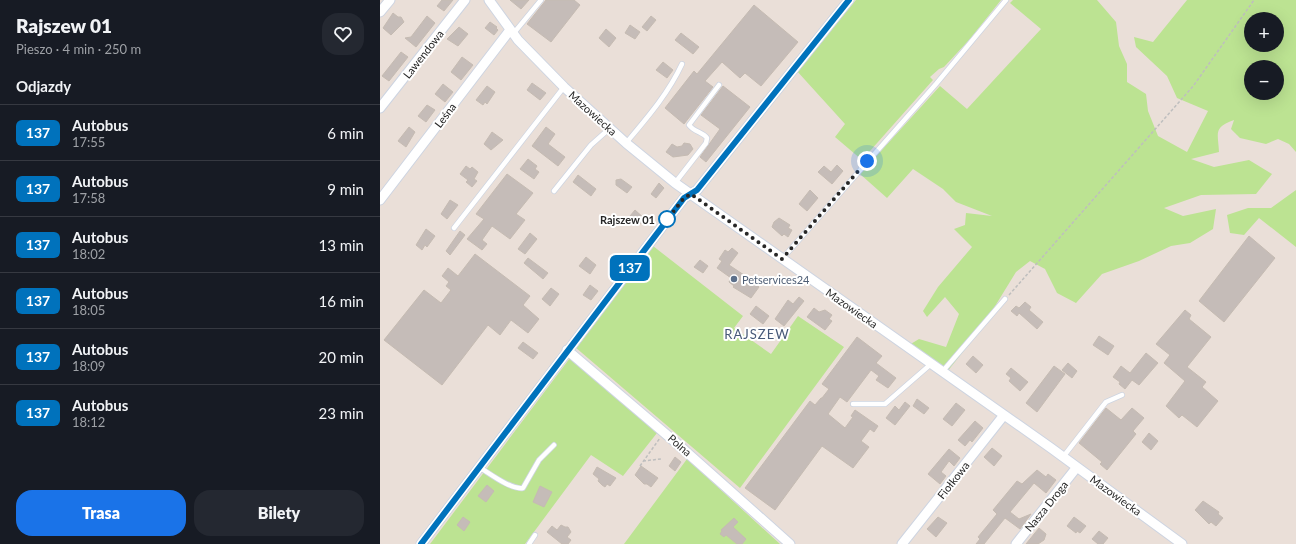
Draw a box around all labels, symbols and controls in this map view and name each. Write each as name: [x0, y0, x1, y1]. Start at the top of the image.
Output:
map controls: [1244, 12, 1284, 100]
button: +: [1244, 12, 1284, 52]
button: heart: [322, 13, 364, 55]
text: Rajszew 01: [16, 14, 112, 37]
street label: Lawendowa: [400, 27, 446, 81]
text: Pieszo · 4 min · 250 m: [16, 41, 141, 57]
button: −: [1244, 60, 1284, 100]
text: Odjazdy: [16, 77, 71, 95]
street label: Mazowiecka: [566, 88, 620, 138]
street label: Leśna: [432, 100, 458, 130]
text: Autobus: [72, 116, 128, 134]
text: 137: [26, 124, 50, 141]
text: 6 min: [327, 124, 364, 142]
text: 17:55: [72, 134, 105, 150]
your location: [857, 151, 877, 171]
text: Autobus: [72, 172, 128, 190]
text: 137: [26, 180, 50, 197]
text: 9 min: [327, 180, 364, 198]
text: 17:58: [72, 190, 105, 206]
marker: Rajszew 01: [658, 210, 676, 228]
place label: Rajszew 01: [600, 213, 655, 226]
text: Autobus: [72, 228, 128, 246]
text: 137: [26, 236, 50, 253]
text: 13 min: [318, 236, 364, 254]
text: 18:02: [72, 246, 105, 262]
line badge: 137: [607, 255, 653, 281]
text: 137: [618, 259, 642, 276]
place label: Petservices24: [742, 273, 810, 286]
marker: Petservices24: [729, 274, 739, 284]
text: Autobus: [72, 284, 128, 302]
street label: Mazowiecka: [824, 285, 880, 331]
text: 137: [26, 292, 50, 309]
text: 16 min: [318, 292, 364, 310]
text: 18:05: [72, 302, 105, 318]
district label: RAJSZEW: [724, 326, 790, 342]
text: Autobus: [72, 340, 128, 358]
text: 137: [26, 348, 50, 365]
text: 20 min: [318, 348, 364, 366]
text: 18:09: [72, 358, 105, 374]
text: Autobus: [72, 396, 128, 414]
text: 137: [26, 404, 50, 421]
text: 23 min: [318, 404, 364, 422]
text: 18:12: [72, 414, 105, 430]
street label: Polna: [666, 431, 694, 459]
street label: Fiołkowa: [934, 459, 972, 501]
street label: Mazowiecka: [1088, 472, 1144, 518]
street label: Nasza Droga: [1022, 478, 1070, 534]
button: Trasa: [16, 490, 186, 536]
button: Bilety: [194, 490, 364, 536]

